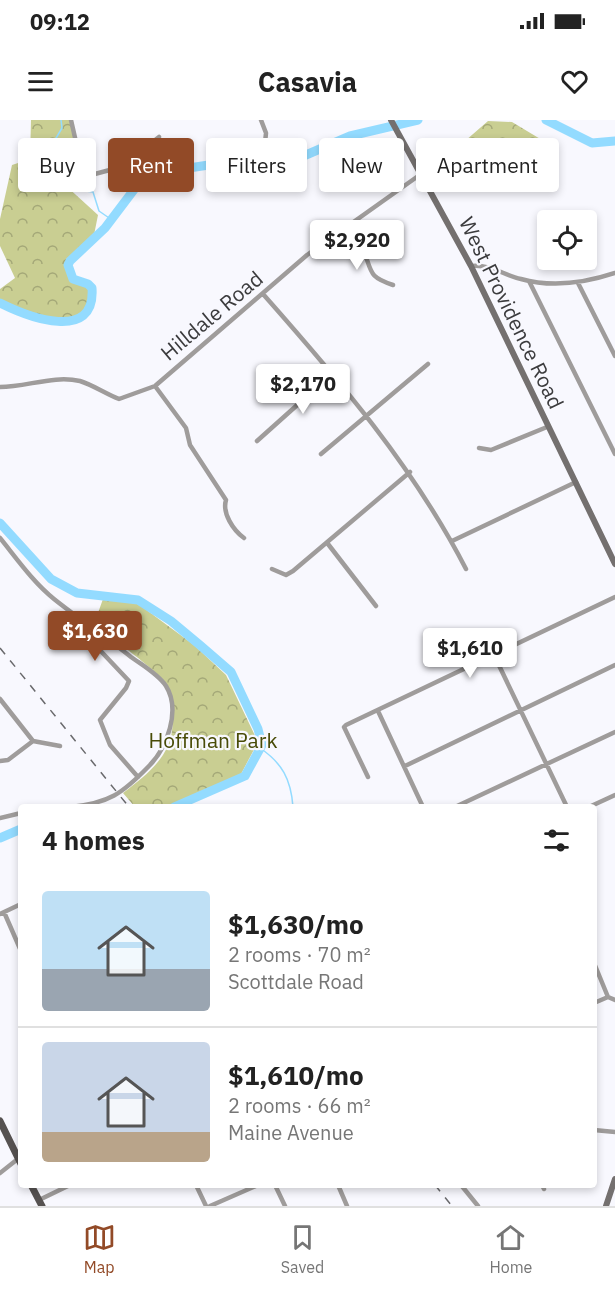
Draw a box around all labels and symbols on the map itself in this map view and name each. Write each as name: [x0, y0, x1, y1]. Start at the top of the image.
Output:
street label: West Providence Road: [453, 212, 571, 413]
pin: $2,920: [308, 220, 406, 271]
street label: Hilldale Road: [154, 264, 268, 366]
pin: $2,170: [254, 364, 352, 415]
pin: $1,630: [46, 611, 144, 662]
pin: $1,610: [421, 628, 519, 679]
park label: Hoffman Park: [148, 726, 278, 754]

